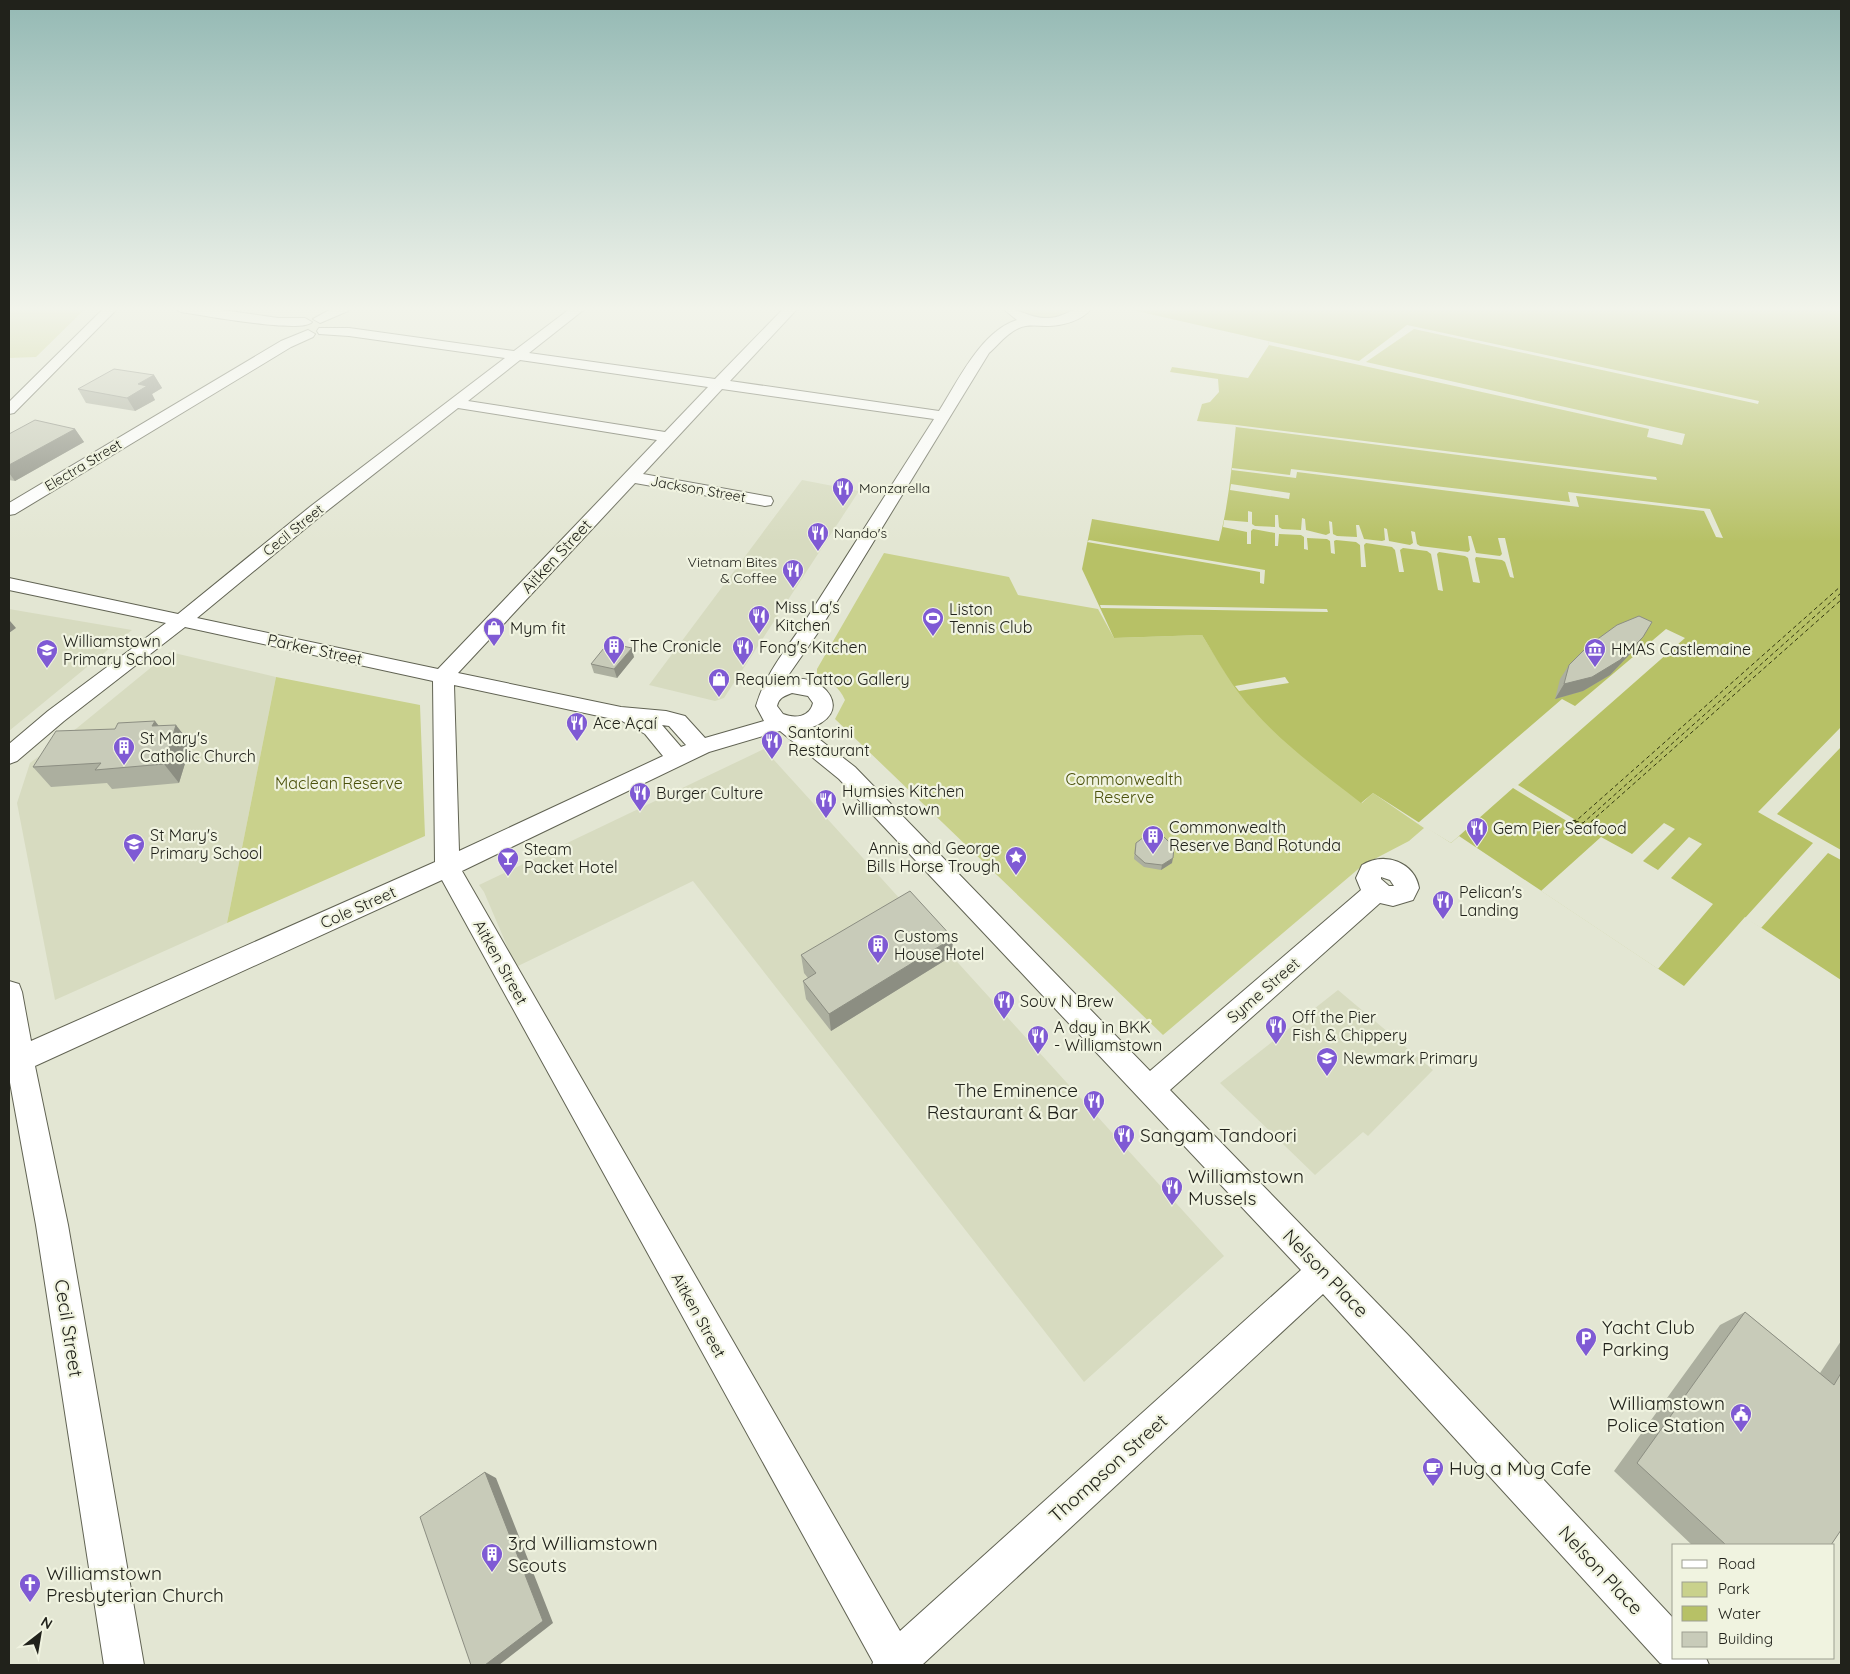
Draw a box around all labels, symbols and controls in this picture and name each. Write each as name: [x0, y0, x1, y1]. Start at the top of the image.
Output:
street label: Electra Street: [41, 435, 125, 495]
street label: Jackson Street: [649, 472, 747, 506]
restaurant icon: Monzarella: [831, 476, 855, 507]
place label: Monzarella: [859, 479, 930, 497]
street label: Cecil Street: [259, 500, 327, 560]
street label: Aitken Street: [517, 515, 595, 597]
restaurant icon: Nando's: [806, 521, 830, 552]
place label: Nando's: [834, 524, 887, 542]
place label: Vietnam Bites & Coffee: [688, 553, 777, 587]
restaurant icon: Vietnam Bites & Coffee: [781, 558, 805, 589]
place label: Miss La's Kitchen: [775, 597, 840, 635]
place label: Liston Tennis Club: [949, 599, 1032, 637]
restaurant icon: Miss La's Kitchen: [747, 604, 771, 635]
sports icon: Liston Tennis Club: [921, 606, 945, 637]
shop icon: Mym fit: [482, 616, 506, 647]
place label: Mym fit: [510, 618, 566, 638]
street label: Parker Street: [266, 629, 364, 669]
place label: Williamstown Primary School: [63, 631, 175, 669]
building icon: The Cronicle: [602, 634, 626, 665]
restaurant icon: Fong's Kitchen: [731, 635, 755, 666]
place label: The Cronicle: [630, 636, 722, 656]
place label: Fong's Kitchen: [759, 637, 867, 657]
museum icon: HMAS Castlemaine: [1583, 637, 1607, 668]
school or university icon: Williamstown Primary School: [35, 638, 59, 669]
place label: HMAS Castlemaine: [1611, 639, 1751, 659]
shop icon: Requiem Tattoo Gallery: [707, 667, 731, 698]
place label: Requiem Tattoo Gallery: [735, 669, 910, 689]
restaurant icon: Ace Açaí: [565, 711, 589, 742]
place label: Ace Açaí: [593, 713, 657, 733]
place label: Santorini Restaurant: [788, 722, 870, 760]
place label: St Mary's Catholic Church: [140, 728, 256, 766]
restaurant icon: Santorini Restaurant: [760, 729, 784, 760]
building icon: St Mary's Catholic Church: [112, 735, 136, 766]
park label: Commonwealth Reserve: [1065, 769, 1183, 807]
park label: Maclean Reserve: [275, 773, 403, 793]
restaurant icon: Burger Culture: [628, 781, 652, 812]
place label: Humsies Kitchen Williamstown: [842, 781, 964, 819]
place label: Burger Culture: [656, 783, 763, 803]
restaurant icon: Humsies Kitchen Williamstown: [814, 788, 838, 819]
restaurant icon: Gem Pier Seafood: [1465, 816, 1489, 847]
place label: Commonwealth Reserve Band Rotunda: [1169, 817, 1341, 855]
place label: Gem Pier Seafood: [1493, 818, 1627, 838]
building icon: Commonwealth Reserve Band Rotunda: [1141, 824, 1165, 855]
place label: St Mary's Primary School: [150, 825, 262, 863]
school or university icon: St Mary's Primary School: [122, 832, 146, 863]
place label: Annis and George Bills Horse Trough: [866, 838, 1000, 876]
place label: Steam Packet Hotel: [524, 839, 618, 877]
place icon: Annis and George Bills Horse Trough: [1004, 845, 1028, 876]
bar icon: Steam Packet Hotel: [496, 846, 520, 877]
street label: Cole Street: [317, 881, 399, 933]
place label: Pelican's Landing: [1459, 882, 1522, 920]
restaurant icon: Pelican's Landing: [1431, 889, 1455, 920]
street label: Aitken Street: [470, 916, 532, 1008]
place label: Customs House Hotel: [894, 926, 984, 964]
building icon: Customs House Hotel: [866, 933, 890, 964]
street label: Syme Street: [1223, 953, 1303, 1027]
restaurant icon: Souv N Brew: [992, 989, 1016, 1020]
place label: Souv N Brew: [1020, 991, 1114, 1011]
place label: Off the Pier Fish & Chippery: [1292, 1007, 1407, 1045]
restaurant icon: Off the Pier Fish & Chippery: [1264, 1014, 1288, 1045]
place label: A day in BKK - Williamstown: [1054, 1017, 1162, 1055]
restaurant icon: A day in BKK - Williamstown: [1026, 1024, 1050, 1055]
school or university icon: Newmark Primary: [1315, 1046, 1339, 1077]
place label: Newmark Primary: [1343, 1048, 1478, 1068]
place label: The Eminence Restaurant & Bar: [927, 1078, 1079, 1124]
restaurant icon: The Eminence Restaurant & Bar: [1082, 1089, 1106, 1120]
restaurant icon: Sangam Tandoori: [1112, 1123, 1136, 1154]
place label: Sangam Tandoori: [1140, 1123, 1297, 1147]
place label: Williamstown Mussels: [1188, 1164, 1304, 1210]
restaurant icon: Williamstown Mussels: [1160, 1175, 1184, 1206]
street label: Nelson Place: [1278, 1224, 1374, 1322]
street label: Aitken Street: [668, 1269, 730, 1361]
street label: Cecil Street: [49, 1277, 89, 1379]
place label: Yacht Club Parking: [1602, 1315, 1695, 1361]
parking icon: Yacht Club Parking: [1574, 1326, 1598, 1357]
place label: Williamstown Police Station: [1607, 1391, 1725, 1437]
public building icon: Williamstown Police Station: [1729, 1402, 1753, 1433]
street label: Thompson Street: [1044, 1409, 1172, 1527]
cafe icon: Hug a Mug Cafe: [1421, 1456, 1445, 1487]
place label: Hug a Mug Cafe: [1449, 1456, 1591, 1480]
street label: Nelson Place: [1554, 1520, 1648, 1620]
place label: 3rd Williamstown Scouts: [508, 1531, 658, 1577]
building icon: 3rd Williamstown Scouts: [480, 1542, 504, 1573]
legend: [1672, 1544, 1835, 1659]
text: Road: [1718, 1554, 1755, 1573]
place label: Williamstown Presbyterian Church: [46, 1561, 224, 1607]
church icon: Williamstown Presbyterian Church: [18, 1572, 42, 1603]
text: Park: [1718, 1579, 1750, 1598]
text: Water: [1718, 1604, 1761, 1623]
north arrow: [15, 1609, 65, 1659]
text: N: [38, 1612, 56, 1633]
text: Building: [1718, 1629, 1773, 1648]

